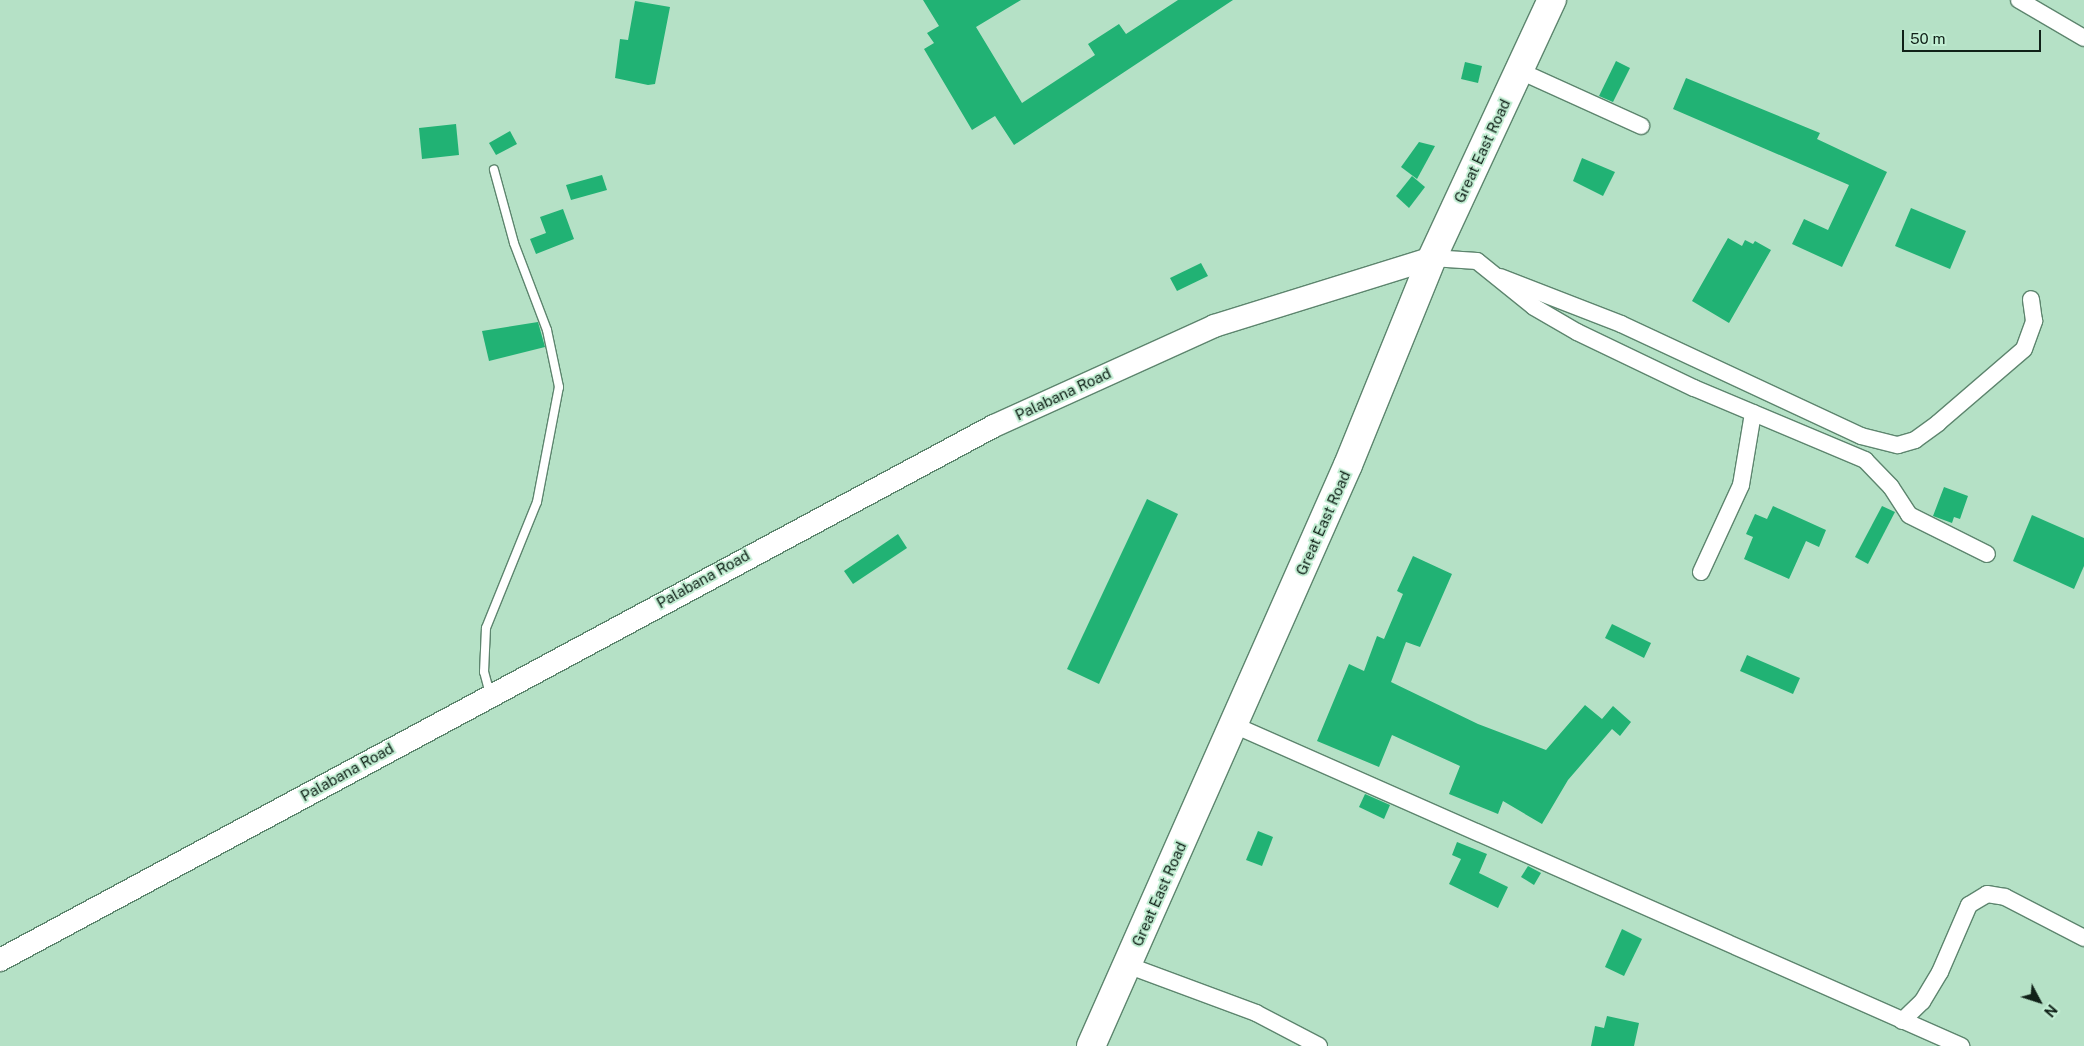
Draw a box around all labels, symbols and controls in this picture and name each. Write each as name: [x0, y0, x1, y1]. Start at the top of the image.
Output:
scale bar: [1904, 20, 2043, 52]
text: 50 m: [1910, 30, 1945, 47]
street label: Great East Road: [1450, 96, 1514, 206]
street label: Palabana Road: [1012, 364, 1114, 424]
street label: Great East Road: [1292, 468, 1354, 578]
street label: Palabana Road: [653, 546, 753, 612]
street label: Palabana Road: [297, 739, 397, 805]
street label: Great East Road: [1128, 839, 1190, 949]
north arrow: [2014, 976, 2064, 1026]
text: N: [2041, 1001, 2060, 1020]

